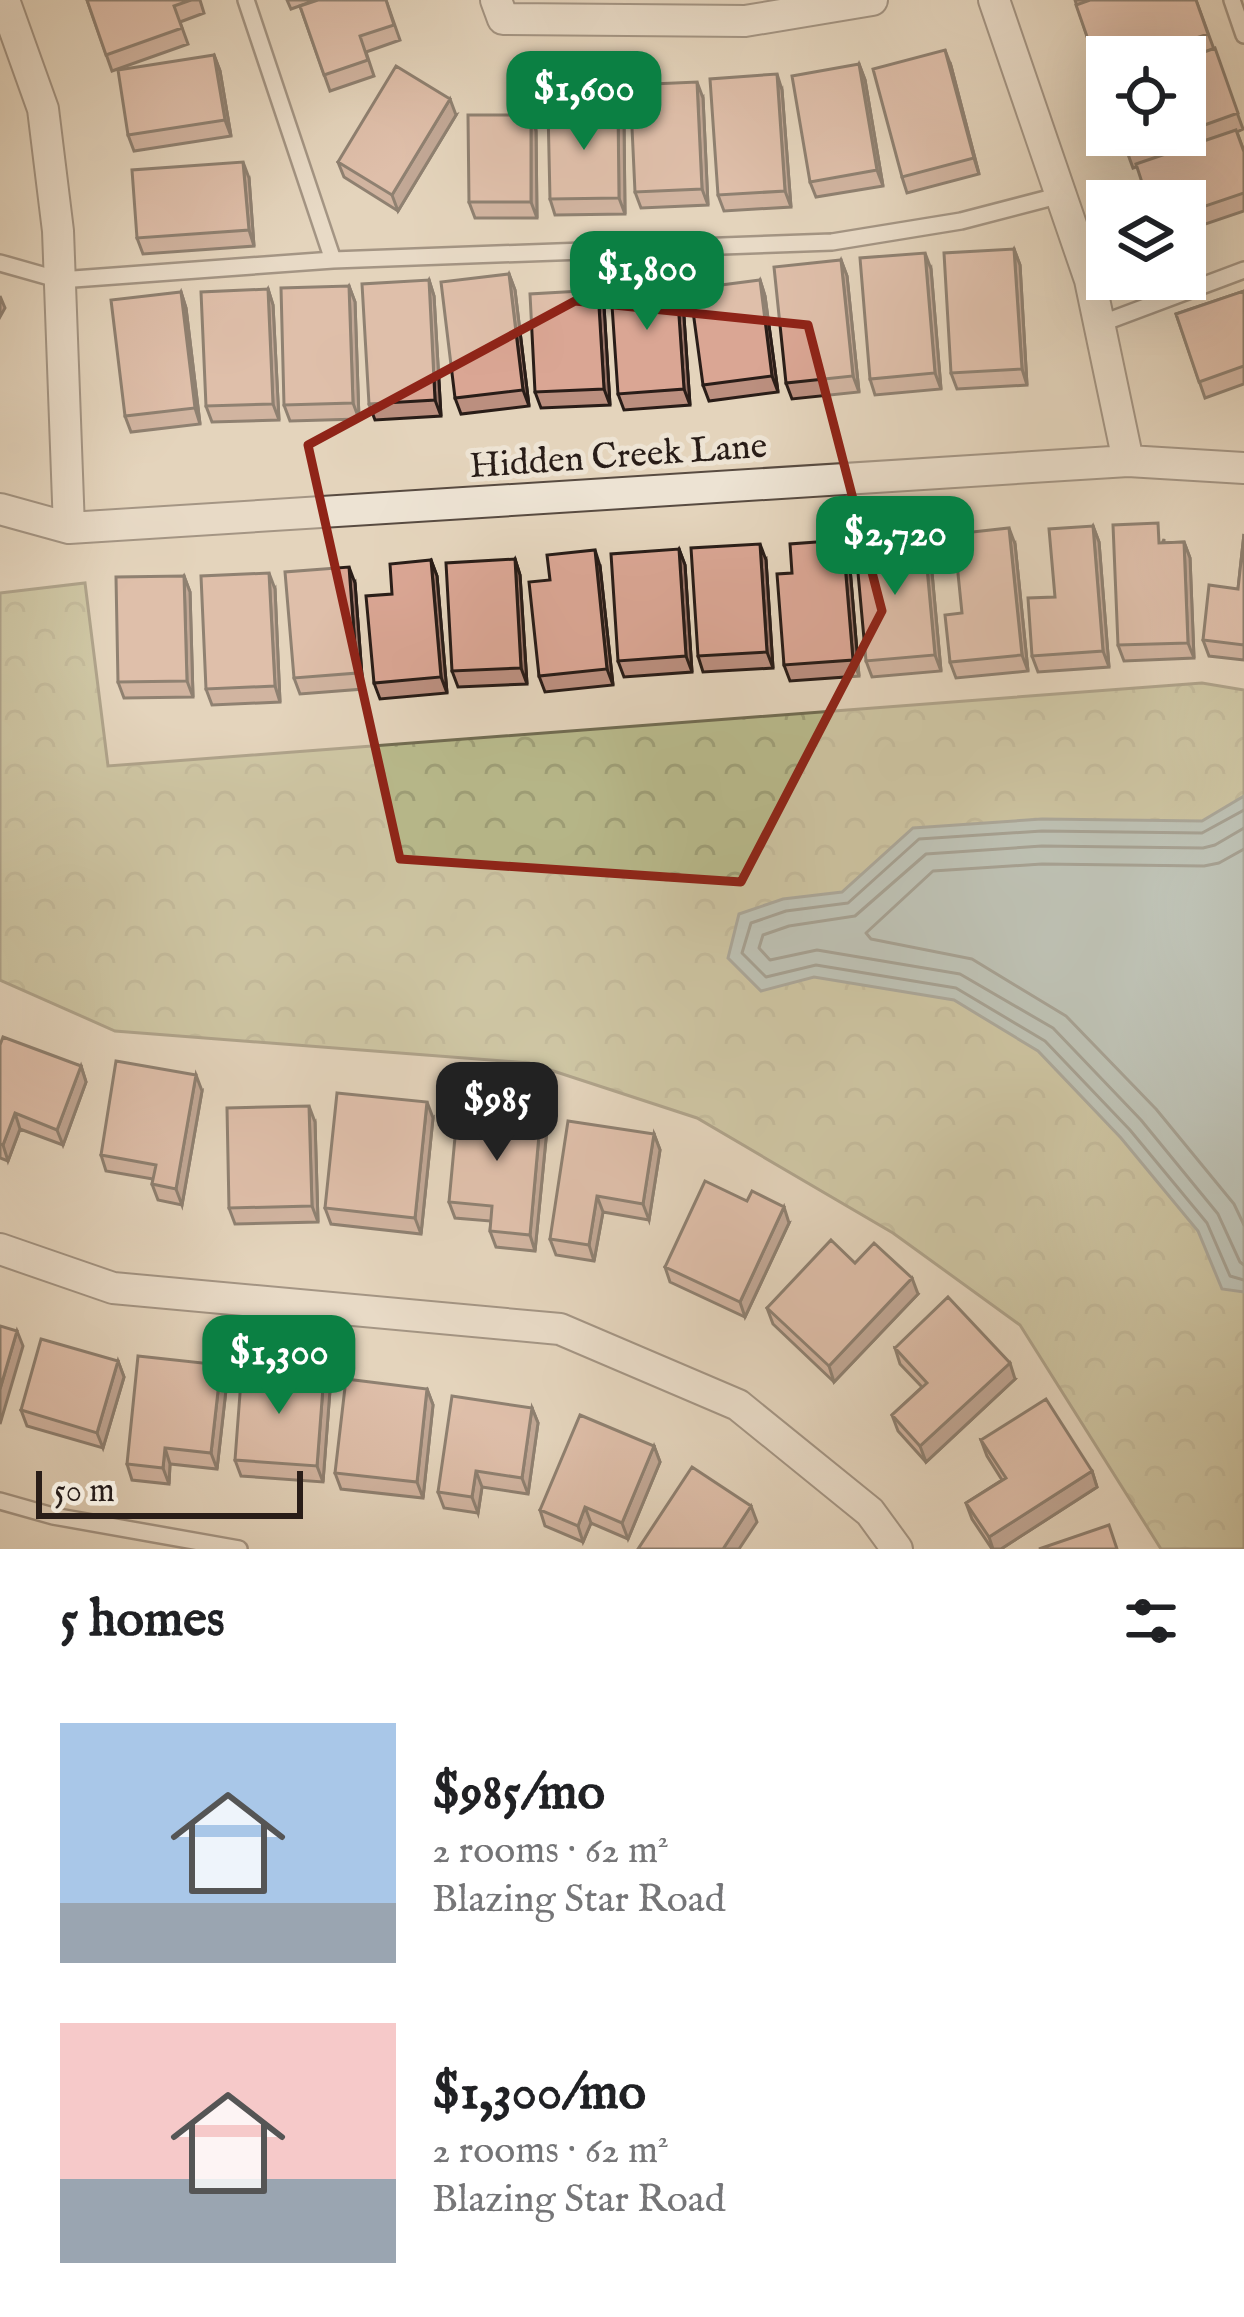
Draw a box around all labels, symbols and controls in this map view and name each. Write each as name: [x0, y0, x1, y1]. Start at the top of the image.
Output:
map controls: [1086, 36, 1206, 300]
button: locate: [1086, 36, 1206, 156]
pin: $1,600: [486, 51, 682, 153]
text: $1,600: [533, 65, 635, 114]
button: layers: [1086, 180, 1206, 300]
pin: $1,800: [549, 231, 745, 333]
text: $1,800: [597, 245, 697, 294]
street label: Hidden Creek Lane: [468, 424, 769, 490]
pin: $2,720: [797, 496, 993, 598]
text: $2,720: [843, 510, 947, 559]
pin: $985: [426, 1062, 568, 1164]
text: $985: [463, 1076, 531, 1125]
pin: $1,300: [181, 1315, 377, 1417]
text: $1,300: [229, 1329, 329, 1378]
scale bar: [36, 1465, 303, 1518]
text: 50 m: [54, 1471, 115, 1513]
icon: filters: [1118, 1588, 1184, 1654]
text: 5 homes: [60, 1589, 225, 1654]
text: $985/mo: [432, 1762, 605, 1827]
icon: home: [156, 1771, 300, 1915]
text: 2 rooms · 62 m²: [432, 1827, 669, 1876]
text: Blazing Star Road: [432, 1876, 726, 1925]
text: $1,300/mo: [432, 2062, 646, 2127]
icon: home: [156, 2071, 300, 2215]
text: 2 rooms · 62 m²: [432, 2127, 669, 2176]
text: Blazing Star Road: [432, 2176, 726, 2225]

